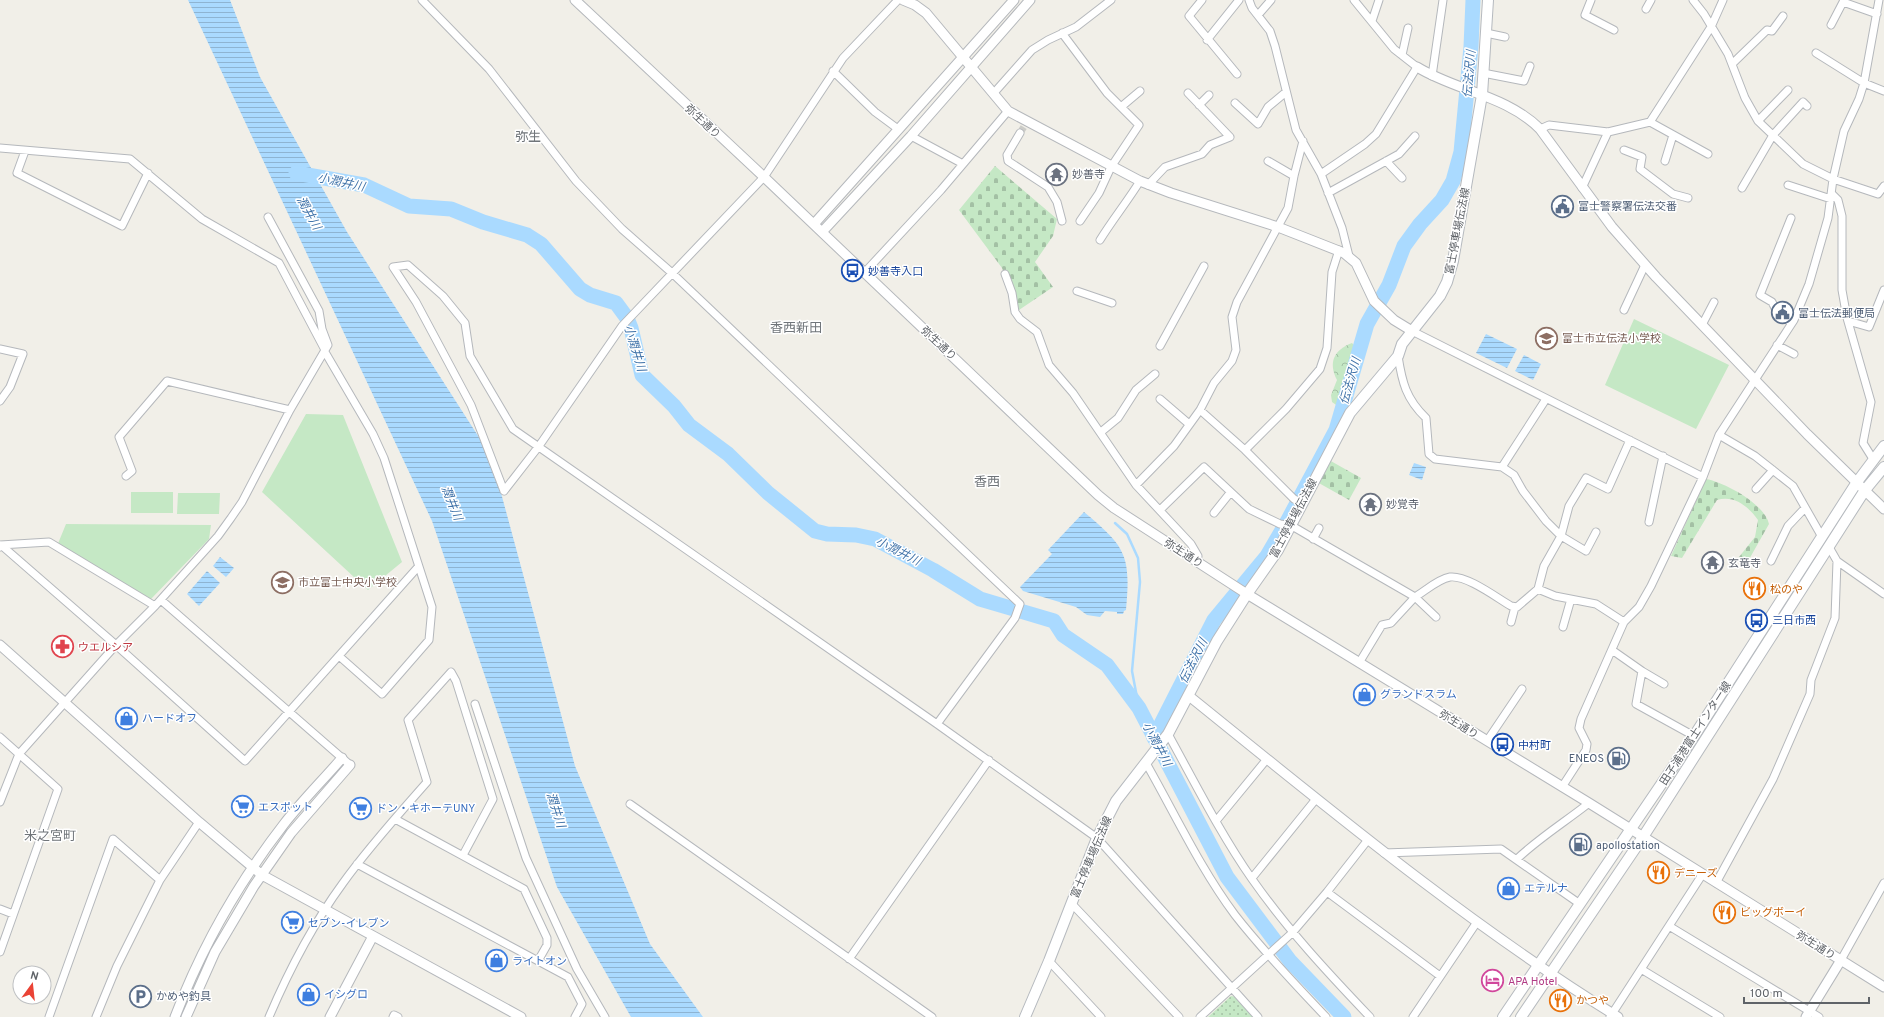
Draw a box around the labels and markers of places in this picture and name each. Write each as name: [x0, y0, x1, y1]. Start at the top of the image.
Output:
temple icon: 妙善寺: [1043, 161, 1069, 187]
place label: 妙善寺: [1072, 168, 1105, 182]
public building icon: 富士警察署伝法交番: [1550, 193, 1576, 219]
place label: 富士警察署伝法交番: [1578, 200, 1677, 214]
bus stop icon: 妙善寺入口: [840, 258, 866, 284]
place label: 妙善寺入口: [868, 265, 923, 279]
public building icon: 富士伝法郵便局: [1770, 300, 1796, 326]
place label: 富士伝法郵便局: [1798, 307, 1875, 321]
school or university icon: 富士市立伝法小学校: [1534, 325, 1560, 351]
place label: 富士市立伝法小学校: [1562, 332, 1661, 346]
temple icon: 妙覚寺: [1357, 491, 1383, 517]
place label: 妙覚寺: [1386, 498, 1419, 512]
temple icon: 玄竜寺: [1699, 550, 1725, 576]
place label: 玄竜寺: [1728, 557, 1761, 571]
school or university icon: 市立富士中央小学校: [270, 569, 296, 595]
place label: 市立富士中央小学校: [298, 576, 397, 590]
restaurant icon: 松のや: [1741, 576, 1767, 602]
place label: 松のや: [1770, 583, 1803, 597]
bus stop icon: 三日市西: [1744, 607, 1770, 633]
place label: 三日市西: [1772, 614, 1816, 628]
pharmacy icon: ウエルシア: [49, 634, 75, 660]
place label: ウエルシア: [78, 641, 133, 655]
shop icon: グランドスラム: [1352, 681, 1378, 707]
place label: グランドスラム: [1380, 688, 1457, 702]
shop icon: ハードオフ: [114, 705, 140, 731]
place label: ハードオフ: [142, 712, 197, 726]
bus stop icon: 中村町: [1489, 732, 1515, 758]
place label: 中村町: [1518, 739, 1551, 753]
fuel station icon: ENEOS: [1606, 745, 1632, 771]
place label: ENEOS: [1569, 752, 1604, 766]
supermarket icon: エスポット: [230, 794, 256, 820]
supermarket icon: ドン・キホーテUNY: [348, 795, 374, 821]
place label: エスポット: [258, 801, 313, 815]
place label: ドン・キホーテUNY: [376, 802, 475, 816]
fuel station icon: apollostation: [1568, 832, 1594, 858]
place label: apollostation: [1596, 839, 1660, 853]
restaurant icon: デニーズ: [1646, 860, 1672, 886]
place label: デニーズ: [1674, 867, 1717, 881]
shop icon: エテルナ: [1495, 875, 1521, 901]
place label: エテルナ: [1524, 882, 1568, 896]
restaurant icon: ビッグボーイ: [1711, 899, 1737, 925]
place label: ビッグボーイ: [1740, 906, 1806, 920]
supermarket icon: セブン-イレブン: [279, 910, 305, 936]
place label: セブン-イレブン: [308, 917, 389, 931]
shop icon: ライトオン: [484, 948, 510, 974]
place label: ライトオン: [512, 955, 567, 969]
hotel icon: APA Hotel: [1479, 968, 1505, 994]
place label: APA Hotel: [1508, 975, 1557, 989]
shop icon: イシグロ: [295, 981, 321, 1007]
parking icon: かめや釣具: [128, 983, 154, 1009]
restaurant icon: かつや: [1548, 987, 1574, 1013]
place label: イシグロ: [324, 988, 368, 1002]
place label: かめや釣具: [156, 990, 211, 1004]
place label: かつや: [1576, 994, 1609, 1008]

